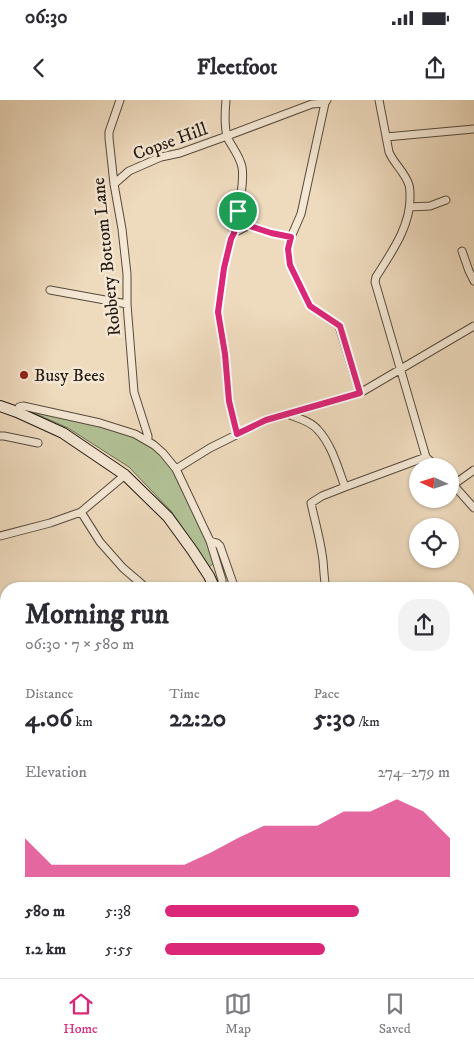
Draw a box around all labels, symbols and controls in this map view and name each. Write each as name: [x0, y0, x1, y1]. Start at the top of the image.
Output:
text: 06:30: [25, 6, 67, 29]
icon: back: [25, 54, 53, 82]
text: Fleetfoot: [197, 54, 277, 81]
icon: share: [421, 54, 449, 82]
street label: Copse Hill: [130, 118, 211, 166]
street label: Robbery Bottom Lane: [88, 177, 126, 337]
pin: [217, 190, 259, 232]
icon: arrive: [224, 197, 252, 225]
place label: Busy Bees: [34, 365, 105, 387]
marker: Busy Bees: [18, 369, 30, 381]
north arrow: [409, 458, 459, 508]
map controls: [409, 458, 459, 568]
button: locate: [409, 518, 459, 568]
text: Morning run: [25, 597, 169, 632]
button: share: [398, 599, 450, 651]
text: 06:30 · 7 × 580 m: [25, 634, 134, 654]
text: Distance: [25, 685, 73, 703]
text: Time: [169, 685, 200, 703]
text: Pace: [314, 685, 340, 703]
text: 4.06: [25, 703, 72, 734]
text: 22:20: [169, 703, 226, 734]
text: 5:30: [314, 703, 355, 734]
text: km: [72, 713, 93, 731]
text: /km: [355, 713, 380, 731]
text: Elevation: [25, 762, 87, 782]
text: 274–279 m: [377, 762, 450, 782]
text: 580 m: [25, 901, 65, 921]
text: 5:38: [105, 901, 131, 921]
text: 1.2 km: [25, 939, 66, 959]
text: 5:55: [105, 939, 133, 959]
tab: Home: [63, 990, 98, 1038]
tab: Map: [224, 990, 252, 1038]
tab: Saved: [379, 990, 411, 1038]

